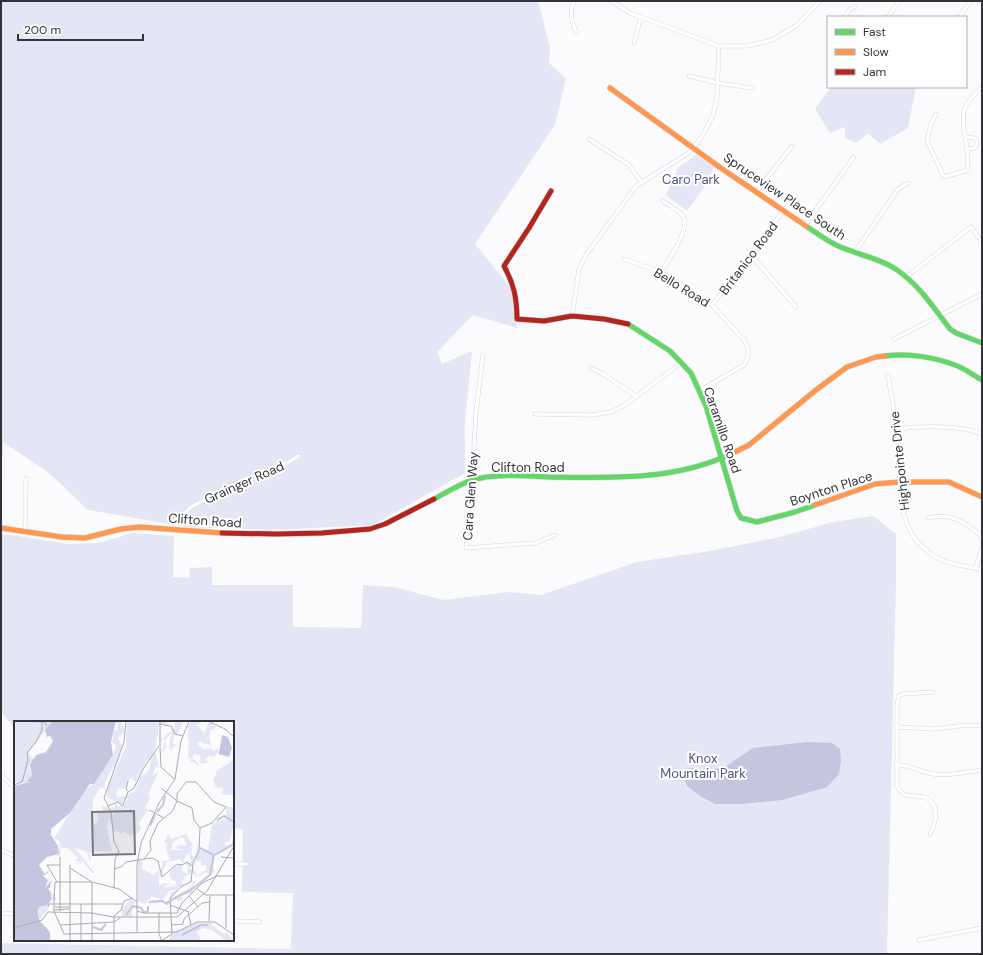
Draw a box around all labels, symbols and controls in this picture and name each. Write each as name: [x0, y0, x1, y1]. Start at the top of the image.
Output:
scale bar: [18, 16, 143, 42]
legend: [827, 16, 967, 88]
text: 200 m: [24, 22, 61, 38]
text: Fast: [863, 24, 886, 40]
text: Slow: [863, 44, 889, 60]
text: Jam: [863, 64, 886, 80]
street label: Spruceview Place South: [720, 149, 849, 244]
park label: Caro Park: [662, 171, 720, 188]
street label: Britanico Road: [715, 218, 781, 298]
street label: Bello Road: [651, 264, 713, 311]
street label: Caramillo Road: [700, 385, 745, 476]
street label: Highpointe Drive: [886, 410, 913, 511]
street label: Cara Glen Way: [459, 451, 482, 541]
street label: Grainger Road: [202, 457, 287, 508]
street label: Clifton Road: [491, 459, 565, 476]
street label: Boynton Place: [788, 467, 874, 510]
street label: Clifton Road: [168, 509, 242, 532]
inset map: [14, 721, 234, 941]
park label: Knox Mountain Park: [660, 750, 746, 782]

